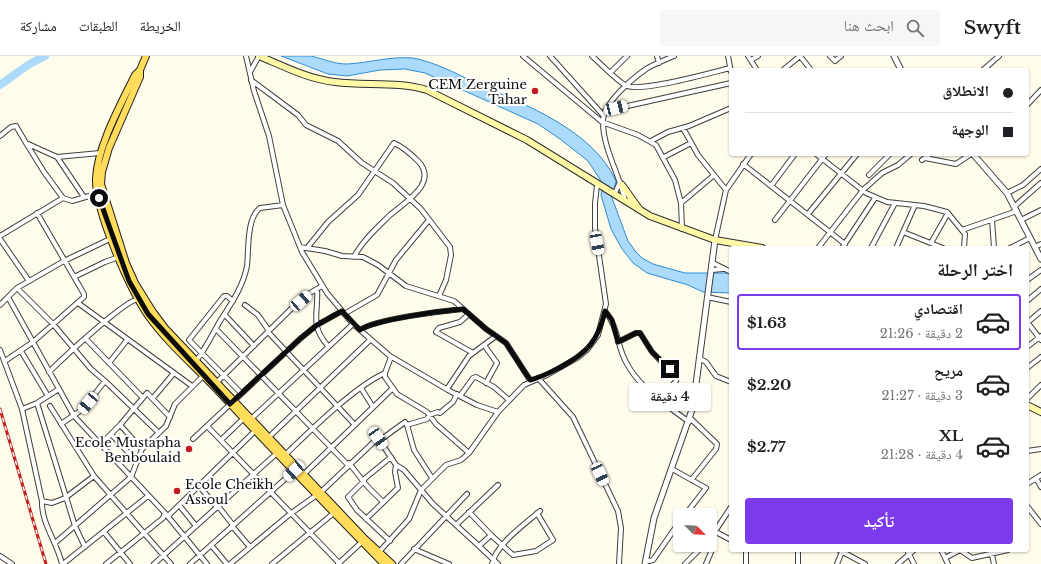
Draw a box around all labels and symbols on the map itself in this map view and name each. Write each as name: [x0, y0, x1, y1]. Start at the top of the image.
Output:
place label: CEM Zerguine Tahar: [428, 76, 528, 108]
marker: CEM Zerguine Tahar: [530, 86, 540, 96]
car: [603, 99, 629, 117]
route start: [90, 189, 108, 207]
car: [589, 230, 605, 256]
car: [288, 289, 314, 313]
route end: [661, 360, 679, 378]
callout: 4 دقيقة: [629, 383, 711, 411]
car: [76, 390, 100, 416]
car: [366, 425, 390, 451]
place label: Ecole Mustapha Benboulaid: [75, 434, 182, 466]
marker: Ecole Mustapha Benboulaid: [184, 444, 194, 454]
car: [281, 459, 307, 483]
car: [589, 461, 611, 487]
place label: Ecole Cheikh Assoul: [184, 476, 274, 508]
marker: Ecole Cheikh Assoul: [172, 486, 182, 496]
north arrow: [673, 508, 717, 552]

